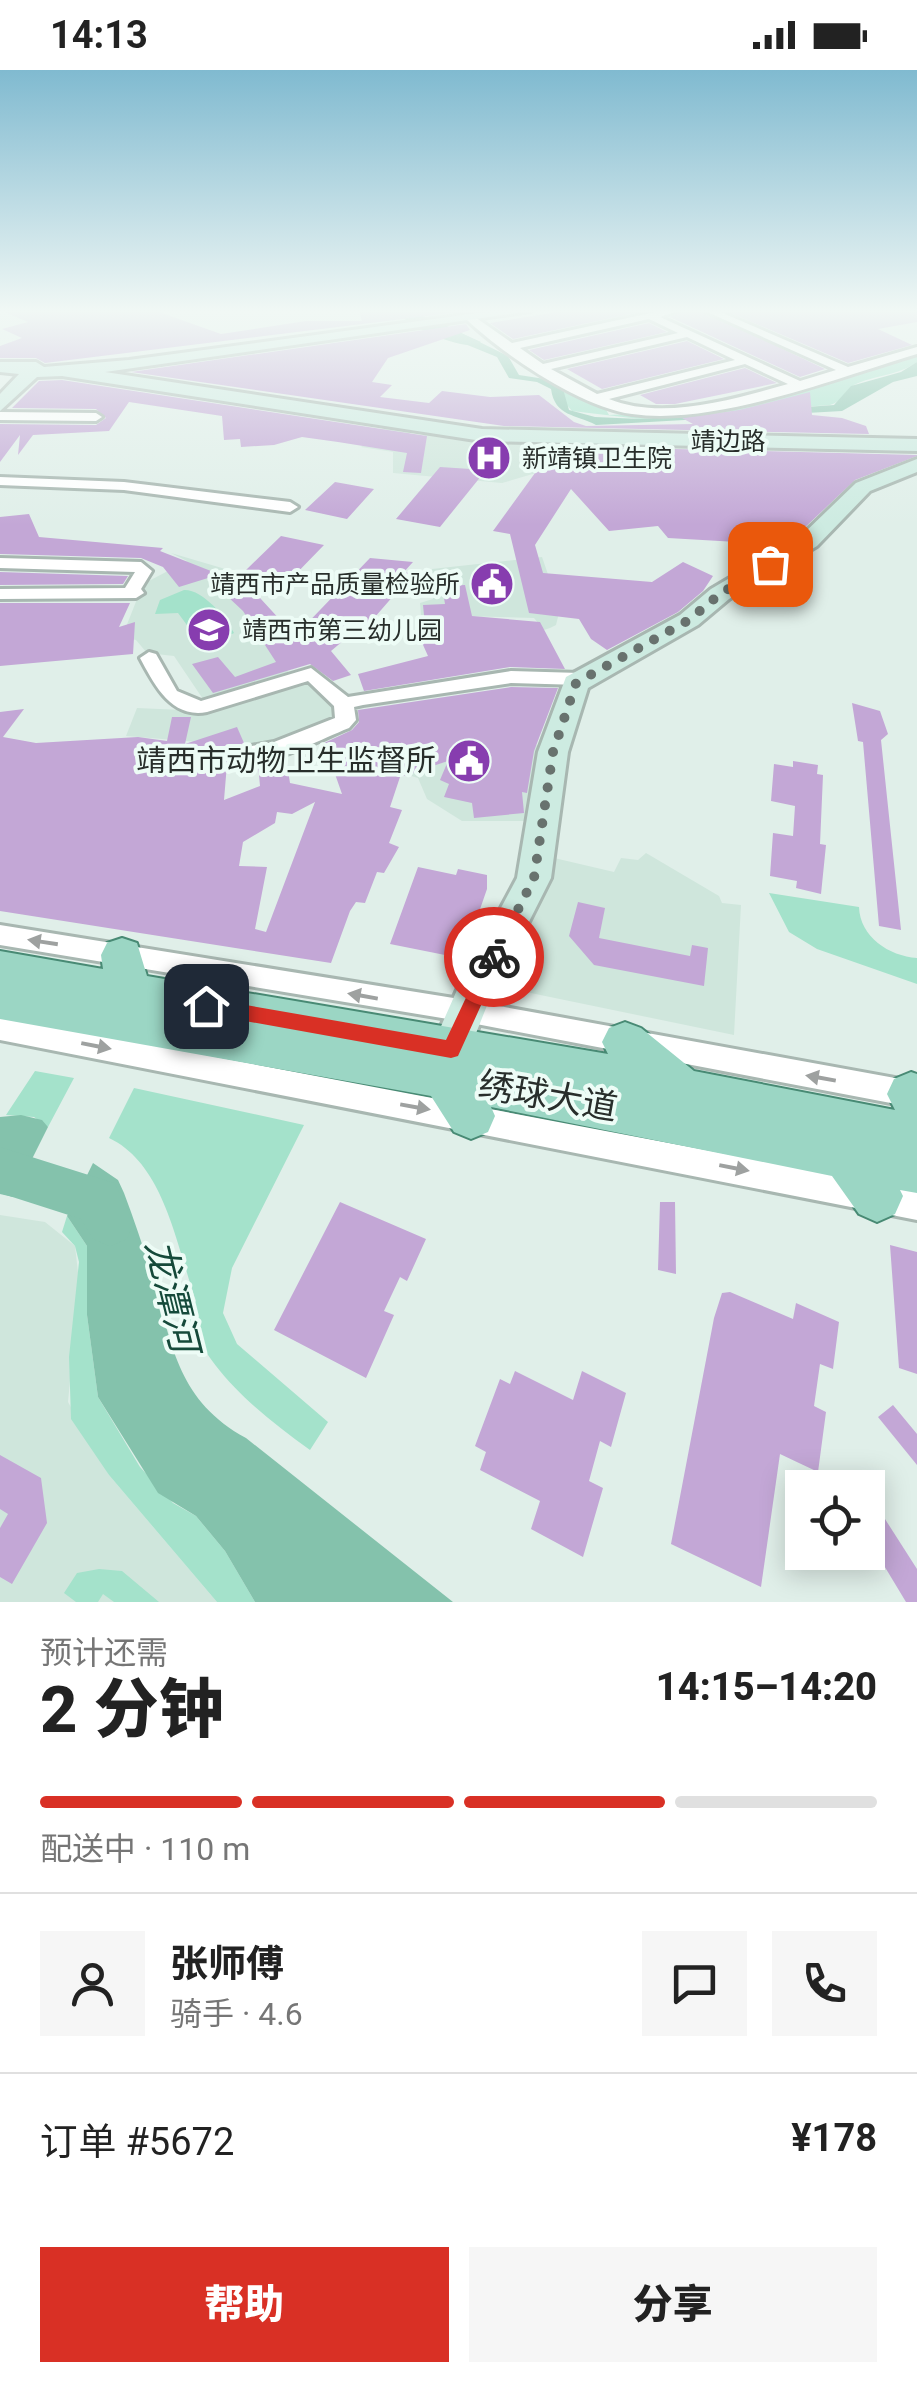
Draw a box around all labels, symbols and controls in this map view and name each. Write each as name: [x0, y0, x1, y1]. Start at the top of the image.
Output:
text: 14:13: [50, 13, 148, 57]
street label: 靖边路: [690, 427, 766, 456]
hospital icon: 新靖镇卫生院: [466, 435, 512, 481]
place label: 新靖镇卫生院: [522, 444, 672, 473]
pin: [728, 522, 813, 607]
icon: bag: [743, 537, 798, 592]
public building icon: 靖西市产品质量检验所: [469, 561, 515, 607]
place label: 靖西市产品质量检验所: [210, 570, 460, 599]
school or university icon: 靖西市第三幼儿园: [186, 607, 232, 653]
place label: 靖西市第三幼儿园: [242, 616, 442, 645]
public building icon: 靖西市动物卫生监督所: [446, 738, 492, 784]
place label: 靖西市动物卫生监督所: [136, 743, 436, 778]
courier: [444, 907, 544, 1007]
icon: bike: [467, 930, 522, 985]
one-way arrow: [27, 934, 58, 949]
pin: [164, 964, 249, 1049]
icon: home: [179, 979, 234, 1034]
one-way arrow: [347, 988, 379, 1003]
one-way arrow: [81, 1039, 112, 1054]
street label: 绣球大道: [475, 1064, 620, 1129]
one-way arrow: [805, 1069, 836, 1085]
one-way arrow: [400, 1100, 431, 1115]
one-way arrow: [719, 1161, 750, 1176]
water label: 龙潭河: [137, 1235, 209, 1363]
map controls: [785, 1470, 885, 1570]
button: locate: [785, 1470, 885, 1570]
text: 预计还需: [40, 1634, 168, 1672]
text: 14:15–14:20: [656, 1665, 877, 1709]
text: 2 分钟: [40, 1672, 224, 1748]
text: 配送中 · 110 m: [40, 1830, 250, 1868]
button: person: [40, 1931, 145, 2036]
button: chat: [642, 1931, 747, 2036]
button: phone: [772, 1931, 877, 2036]
text: 张师傅: [170, 1942, 284, 1986]
text: 骑手 · 4.6: [170, 1995, 303, 2033]
text: ¥178: [791, 2116, 877, 2160]
text: 订单 #5672: [40, 2120, 234, 2164]
button: 帮助: [40, 2247, 449, 2362]
button: 分享: [469, 2247, 877, 2362]

